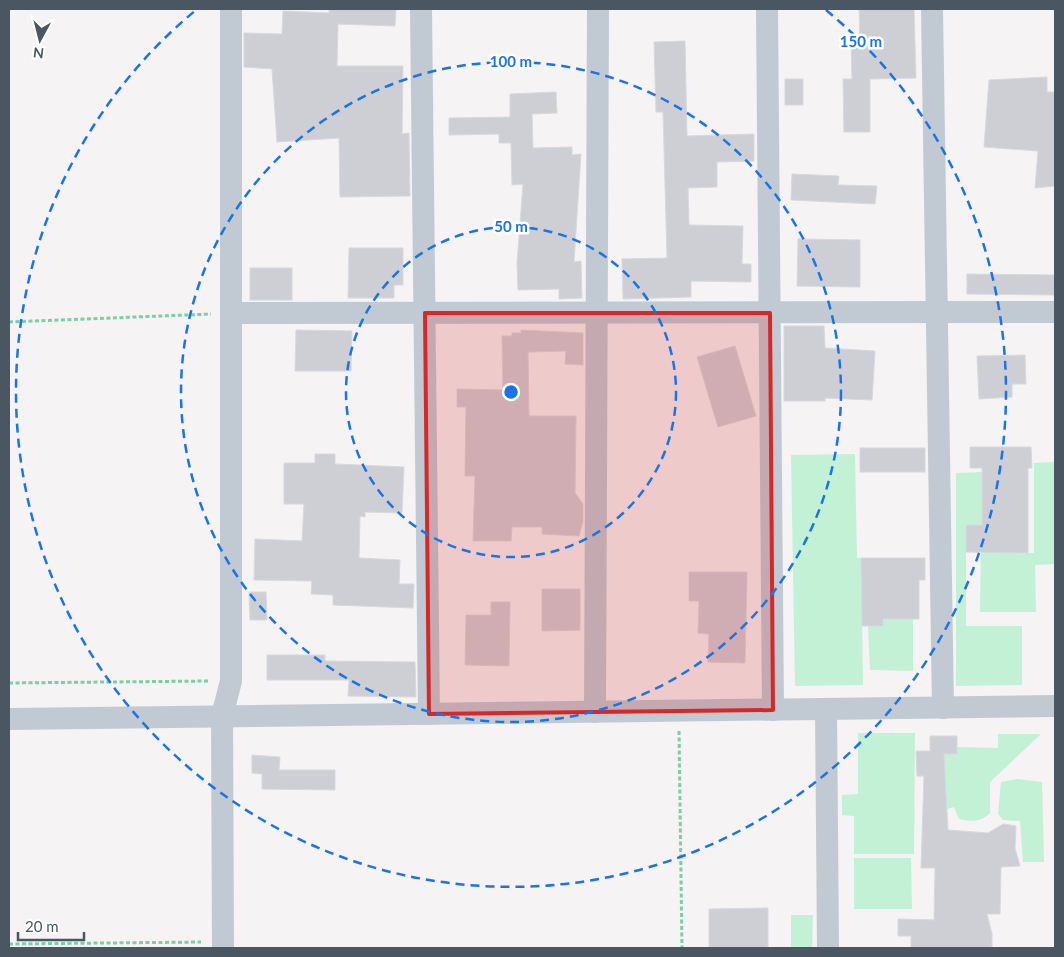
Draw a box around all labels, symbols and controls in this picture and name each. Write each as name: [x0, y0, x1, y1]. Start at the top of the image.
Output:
north arrow: [15, 15, 65, 65]
text: 150 m: [840, 32, 882, 50]
text: N: [32, 44, 45, 62]
text: 100 m: [490, 52, 532, 70]
text: 50 m: [494, 217, 528, 235]
centre of rings: [502, 383, 520, 401]
scale bar: [18, 910, 84, 942]
text: 20 m: [25, 917, 59, 935]

